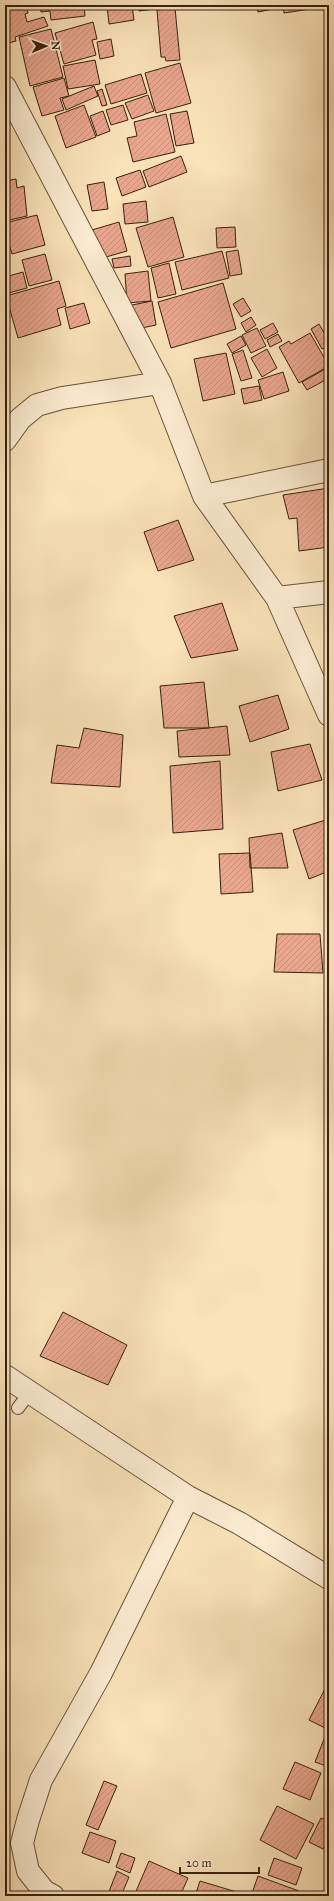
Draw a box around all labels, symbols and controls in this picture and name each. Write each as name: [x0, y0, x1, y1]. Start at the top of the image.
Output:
north arrow: [26, 26, 66, 66]
text: N: [49, 41, 62, 51]
scale bar: [180, 1849, 259, 1875]
text: 20 m: [186, 1856, 212, 1870]

